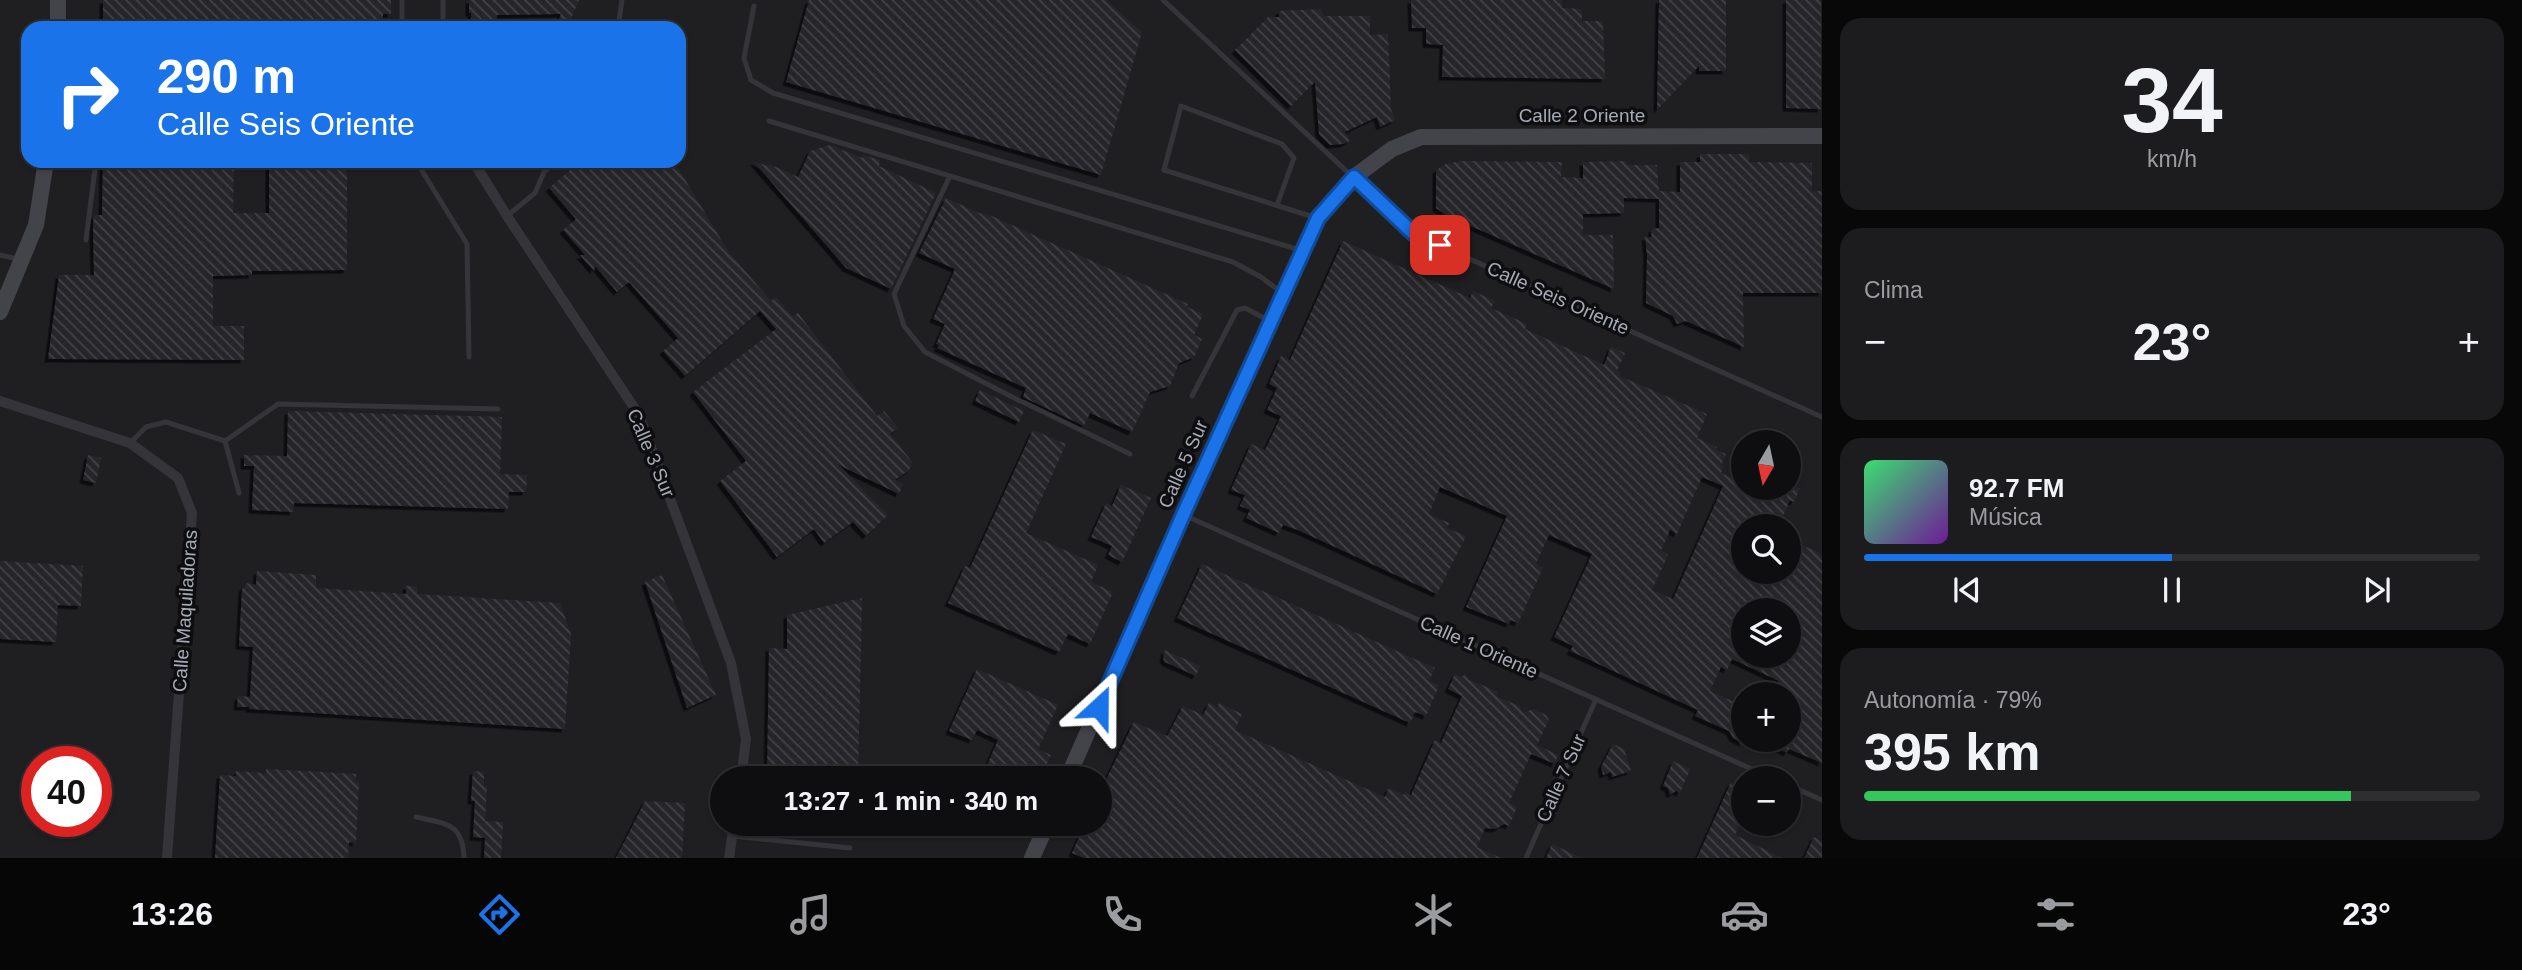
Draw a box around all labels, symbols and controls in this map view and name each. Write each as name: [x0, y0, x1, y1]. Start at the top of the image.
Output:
icon: right: [42, 49, 133, 140]
text: 290 m: [157, 49, 296, 103]
text: 34: [2121, 50, 2223, 151]
street label: Calle 2 Oriente: [1519, 105, 1645, 126]
text: Calle Seis Oriente: [157, 106, 415, 142]
text: km/h: [2147, 146, 2197, 172]
pin: [1410, 215, 1470, 275]
icon: arrive: [1421, 226, 1459, 264]
street label: Calle Seis Oriente: [1484, 257, 1632, 339]
text: Clima: [1864, 277, 1923, 303]
text: 23°: [2133, 313, 2211, 371]
text: −: [1864, 321, 1886, 363]
text: +: [2458, 321, 2480, 363]
street label: Calle 3 Sur: [623, 406, 679, 501]
street label: Calle 5 Sur: [1154, 416, 1212, 511]
north arrow: [1731, 430, 1801, 500]
map controls: [1731, 430, 1801, 836]
text: 92.7 FM: [1969, 473, 2064, 503]
text: Música: [1969, 504, 2042, 530]
button: search: [1731, 514, 1801, 584]
street label: Calle Maquiladoras: [169, 529, 201, 693]
icon: previous: [1948, 571, 1986, 609]
icon: pause: [2153, 571, 2191, 609]
icon: next: [2358, 571, 2396, 609]
button: layers: [1731, 598, 1801, 668]
street label: Calle 1 Oriente: [1417, 612, 1541, 682]
position arrow: [1062, 670, 1136, 744]
button: +: [1731, 682, 1801, 752]
text: Autonomía · 79%: [1864, 687, 2042, 713]
text: 395 km: [1864, 723, 2040, 781]
street label: Calle 7 Sur: [1532, 730, 1590, 825]
speed limit sign: 40: [21, 746, 112, 837]
button: −: [1731, 766, 1801, 836]
text: 13:27 · 1 min · 340 m: [784, 786, 1038, 816]
icon: directions: [475, 890, 524, 939]
icon: music: [786, 890, 835, 939]
icon: phone: [1098, 890, 1147, 939]
icon: climate: [1409, 890, 1458, 939]
icon: car: [1720, 890, 1769, 939]
icon: filters: [2031, 890, 2080, 939]
text: 13:26: [131, 896, 213, 932]
text: 23°: [2342, 896, 2391, 932]

